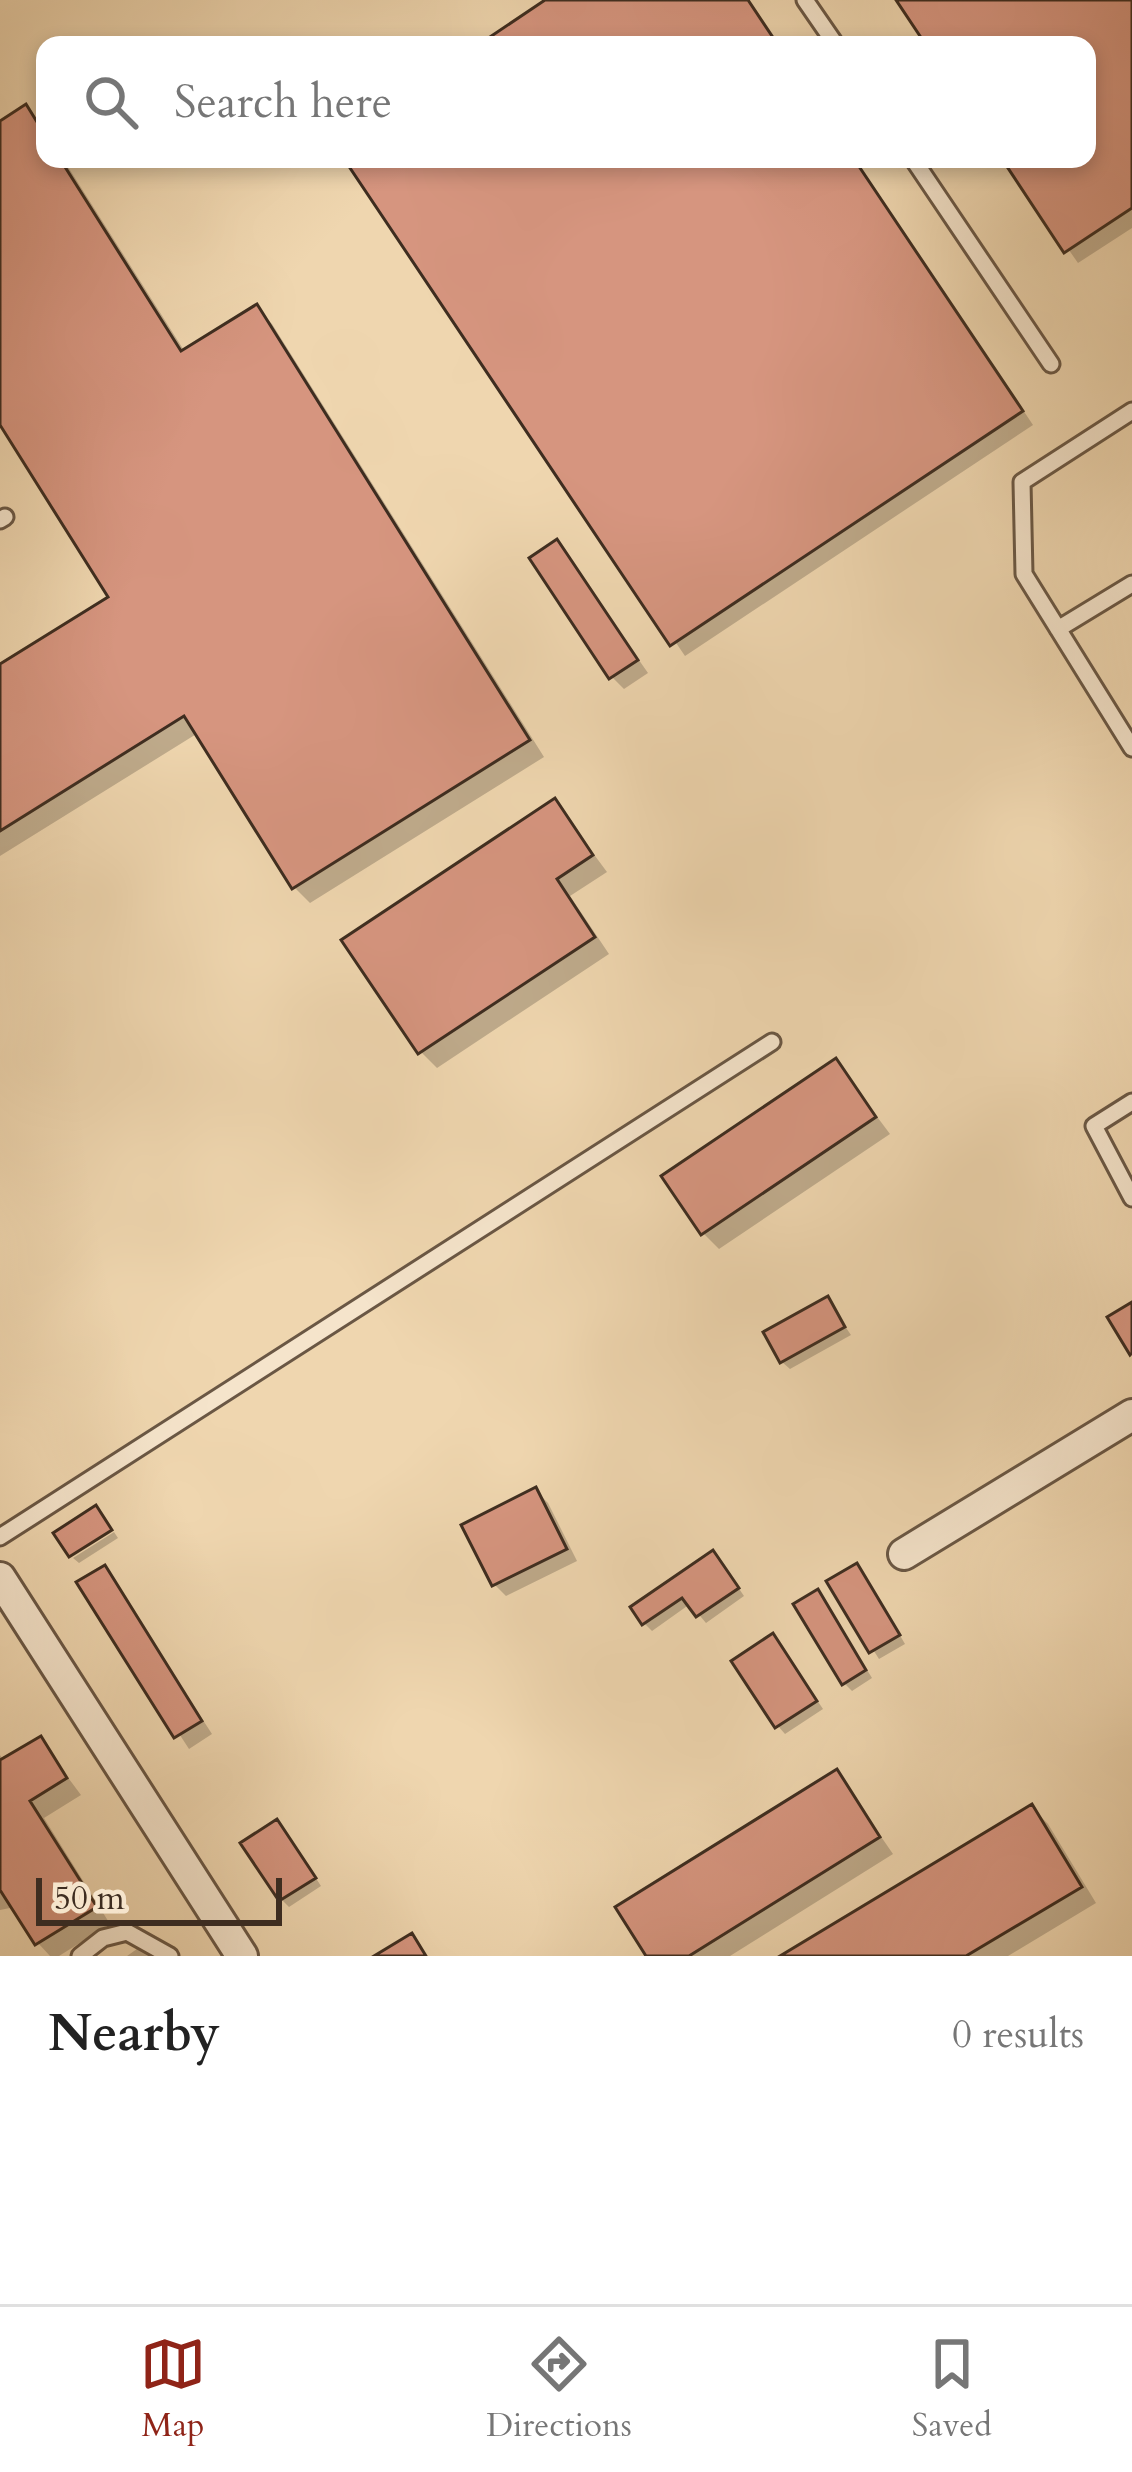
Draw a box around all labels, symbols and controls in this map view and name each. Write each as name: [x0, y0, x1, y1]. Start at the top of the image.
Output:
search box: [36, 36, 1096, 168]
icon: search: [78, 69, 144, 135]
text: Search here: [174, 72, 392, 133]
scale bar: [36, 1872, 282, 1925]
text: 50 m: [54, 1876, 125, 1921]
text: Nearby: [48, 1999, 220, 2069]
text: 0 results: [952, 2008, 1084, 2061]
tab: Map: [140, 2331, 206, 2448]
tab: Directions: [486, 2331, 632, 2448]
tab: Saved: [912, 2331, 992, 2448]

